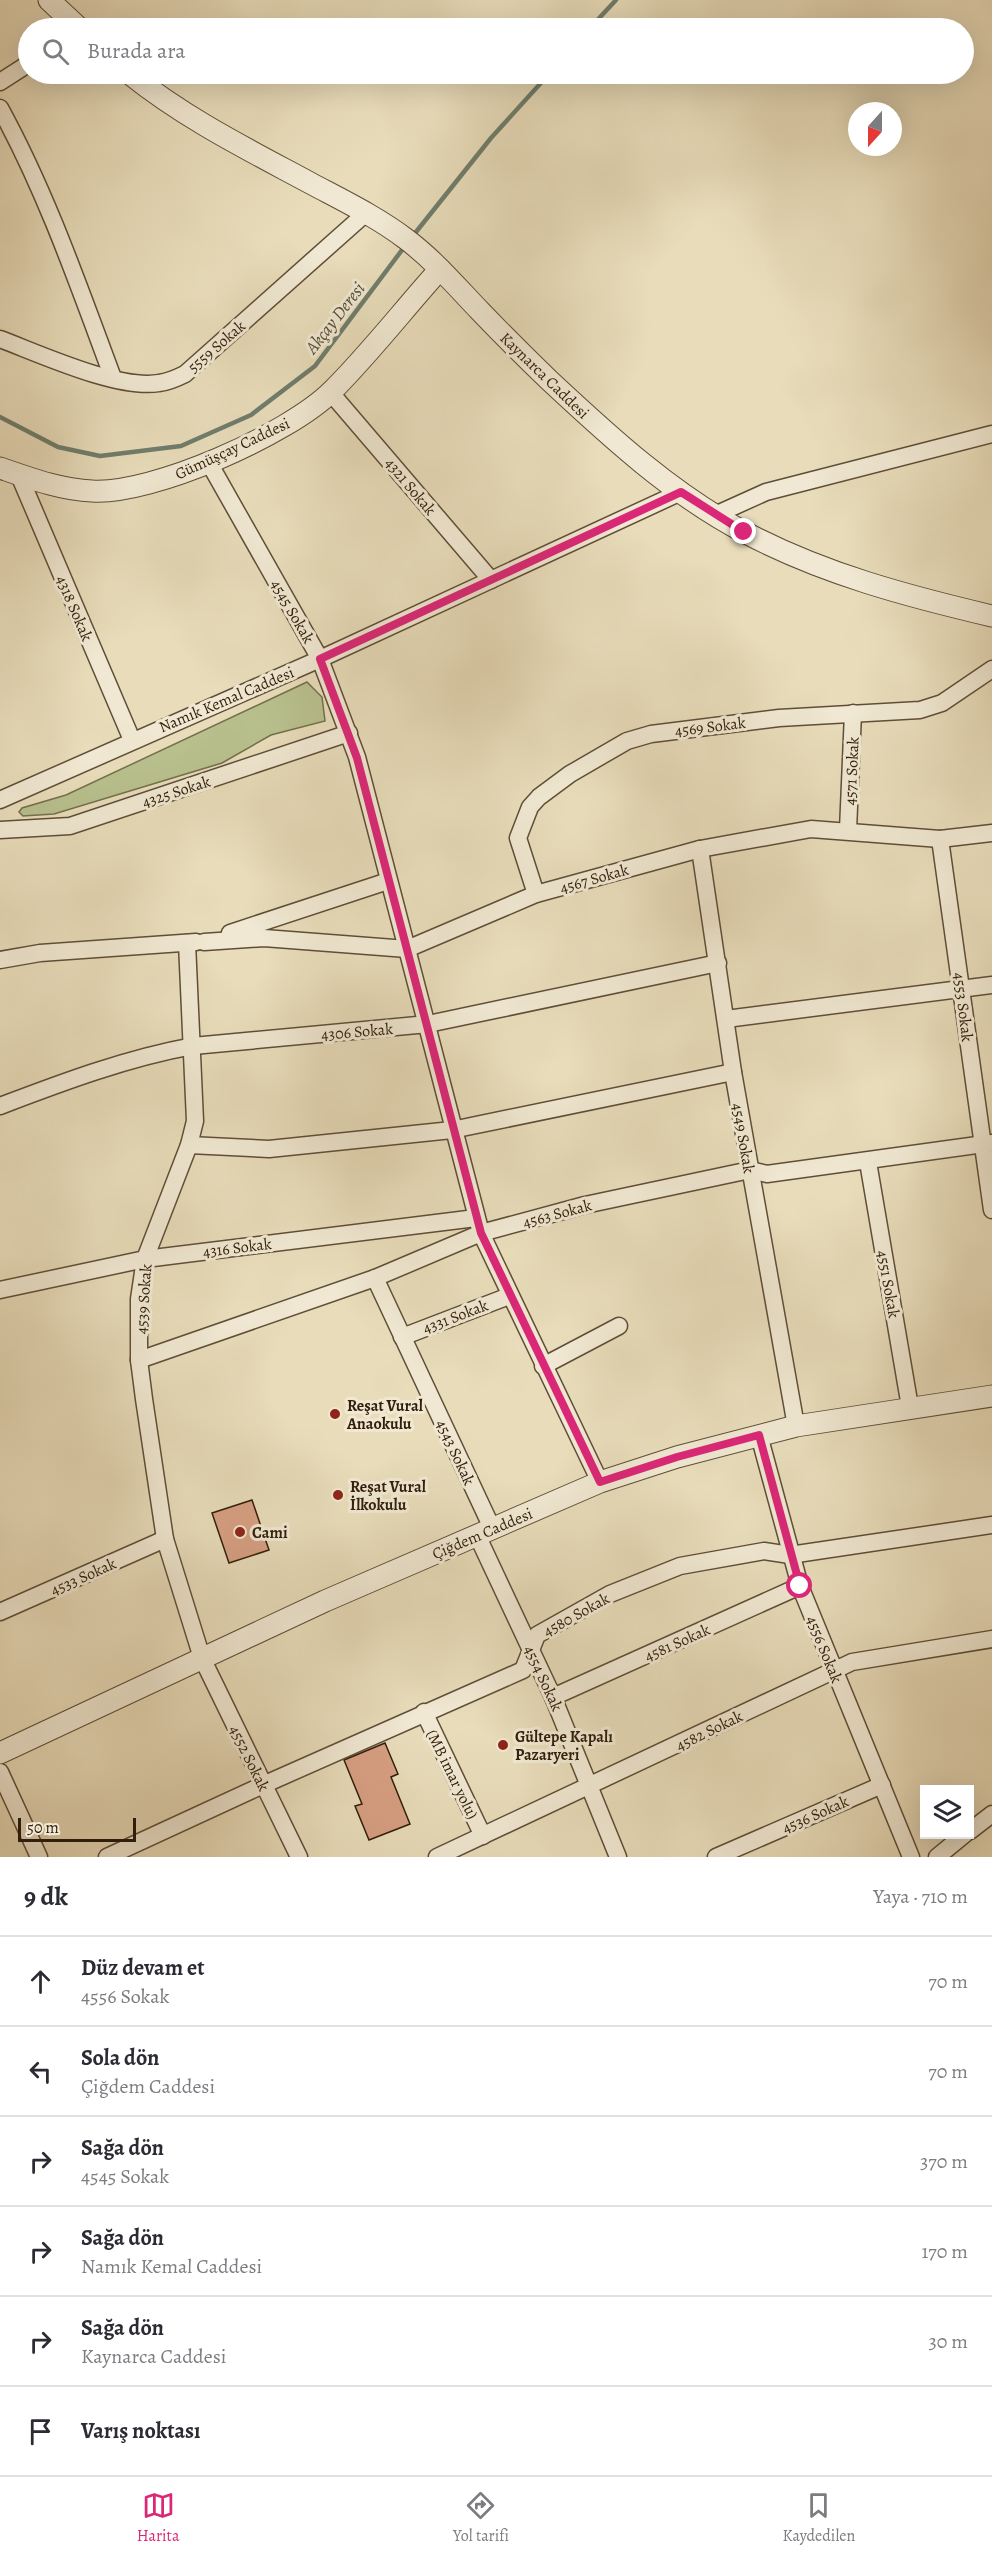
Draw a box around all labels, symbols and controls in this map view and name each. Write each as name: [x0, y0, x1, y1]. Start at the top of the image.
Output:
search box: [18, 18, 974, 84]
icon: search: [39, 35, 72, 68]
text: Burada ara: [87, 36, 186, 66]
north arrow: [848, 102, 902, 156]
water label: Akçay Deresi: [299, 277, 371, 359]
street label: 5559 Sokak: [183, 315, 250, 378]
street label: Kaynarca Caddesi: [495, 327, 594, 424]
street label: Gümüşçay Caddesi: [171, 413, 293, 485]
street label: 4321 Sokak: [380, 453, 441, 520]
route end: [730, 518, 756, 544]
street label: 4318 Sokak: [50, 572, 98, 645]
street label: 4545 Sokak: [265, 575, 319, 648]
street label: Namık Kemal Caddesi: [155, 661, 297, 738]
street label: 4569 Sokak: [673, 712, 747, 742]
street label: 4571 Sokak: [839, 736, 865, 806]
street label: 4325 Sokak: [139, 771, 213, 813]
street label: 4567 Sokak: [557, 859, 631, 899]
street label: 4553 Sokak: [948, 971, 978, 1043]
street label: 4306 Sokak: [320, 1018, 394, 1046]
street label: 4549 Sokak: [726, 1101, 760, 1175]
street label: 4563 Sokak: [520, 1194, 594, 1234]
street label: 4316 Sokak: [201, 1233, 273, 1263]
street label: 4551 Sokak: [871, 1248, 905, 1320]
street label: 4539 Sokak: [131, 1263, 157, 1335]
street label: 4331 Sokak: [419, 1294, 491, 1339]
place label: Reşat Vural Anaokulu: [346, 1395, 424, 1435]
marker: Reşat Vural Anaokulu: [328, 1407, 342, 1421]
street label: 4543 Sokak: [430, 1416, 480, 1489]
place label: Reşat Vural İlkokulu: [350, 1476, 427, 1516]
marker: Reşat Vural İlkokulu: [331, 1488, 345, 1502]
street label: Çiğdem Caddesi: [429, 1503, 536, 1565]
place label: Cami: [252, 1522, 288, 1544]
marker: Cami: [233, 1525, 247, 1539]
street label: 4533 Sokak: [47, 1553, 120, 1601]
route start: [786, 1572, 812, 1598]
street label: 4580 Sokak: [539, 1588, 614, 1642]
street label: 4556 Sokak: [801, 1612, 848, 1686]
street label: 4581 Sokak: [641, 1619, 714, 1667]
street label: 4554 Sokak: [518, 1642, 568, 1715]
street label: 4582 Sokak: [672, 1705, 747, 1757]
street label: 4552 Sokak: [224, 1722, 275, 1795]
street label: (MB imar yolu): [421, 1726, 483, 1823]
place label: Gültepe Kapalı Pazaryeri: [515, 1726, 613, 1766]
marker: Gültepe Kapalı Pazaryeri: [496, 1738, 510, 1752]
map controls: [920, 1785, 974, 1839]
button: layers: [920, 1785, 974, 1839]
street label: 4536 Sokak: [779, 1791, 852, 1839]
scale bar: [18, 1815, 136, 1842]
text: 50 m: [27, 1817, 59, 1839]
text: 9 dk: [24, 1879, 68, 1914]
text: Yaya · 710 m: [873, 1883, 968, 1910]
text: Düz devam et: [81, 1953, 204, 1983]
icon: ahead: [24, 1965, 57, 1998]
text: 70 m: [928, 1968, 968, 1995]
text: 4556 Sokak: [81, 1983, 169, 2010]
text: Sola dön: [81, 2043, 159, 2073]
icon: left: [24, 2055, 57, 2088]
text: 70 m: [928, 2058, 968, 2085]
text: Çiğdem Caddesi: [81, 2073, 215, 2100]
text: Sağa dön: [81, 2133, 164, 2163]
icon: right: [24, 2145, 57, 2178]
text: 370 m: [920, 2148, 968, 2175]
text: 4545 Sokak: [81, 2163, 169, 2190]
text: Sağa dön: [81, 2223, 164, 2253]
icon: right: [24, 2235, 57, 2268]
text: 170 m: [922, 2238, 968, 2265]
text: Namık Kemal Caddesi: [81, 2253, 262, 2280]
text: Sağa dön: [81, 2313, 164, 2343]
icon: right: [24, 2325, 57, 2358]
text: 30 m: [928, 2328, 968, 2355]
text: Kaynarca Caddesi: [81, 2343, 226, 2370]
icon: arrive: [24, 2415, 57, 2448]
text: Varış noktası: [81, 2416, 200, 2446]
tab: Harita: [137, 2489, 179, 2547]
tab: Yol tarifi: [453, 2489, 509, 2547]
tab: Kaydedilen: [783, 2489, 855, 2547]

